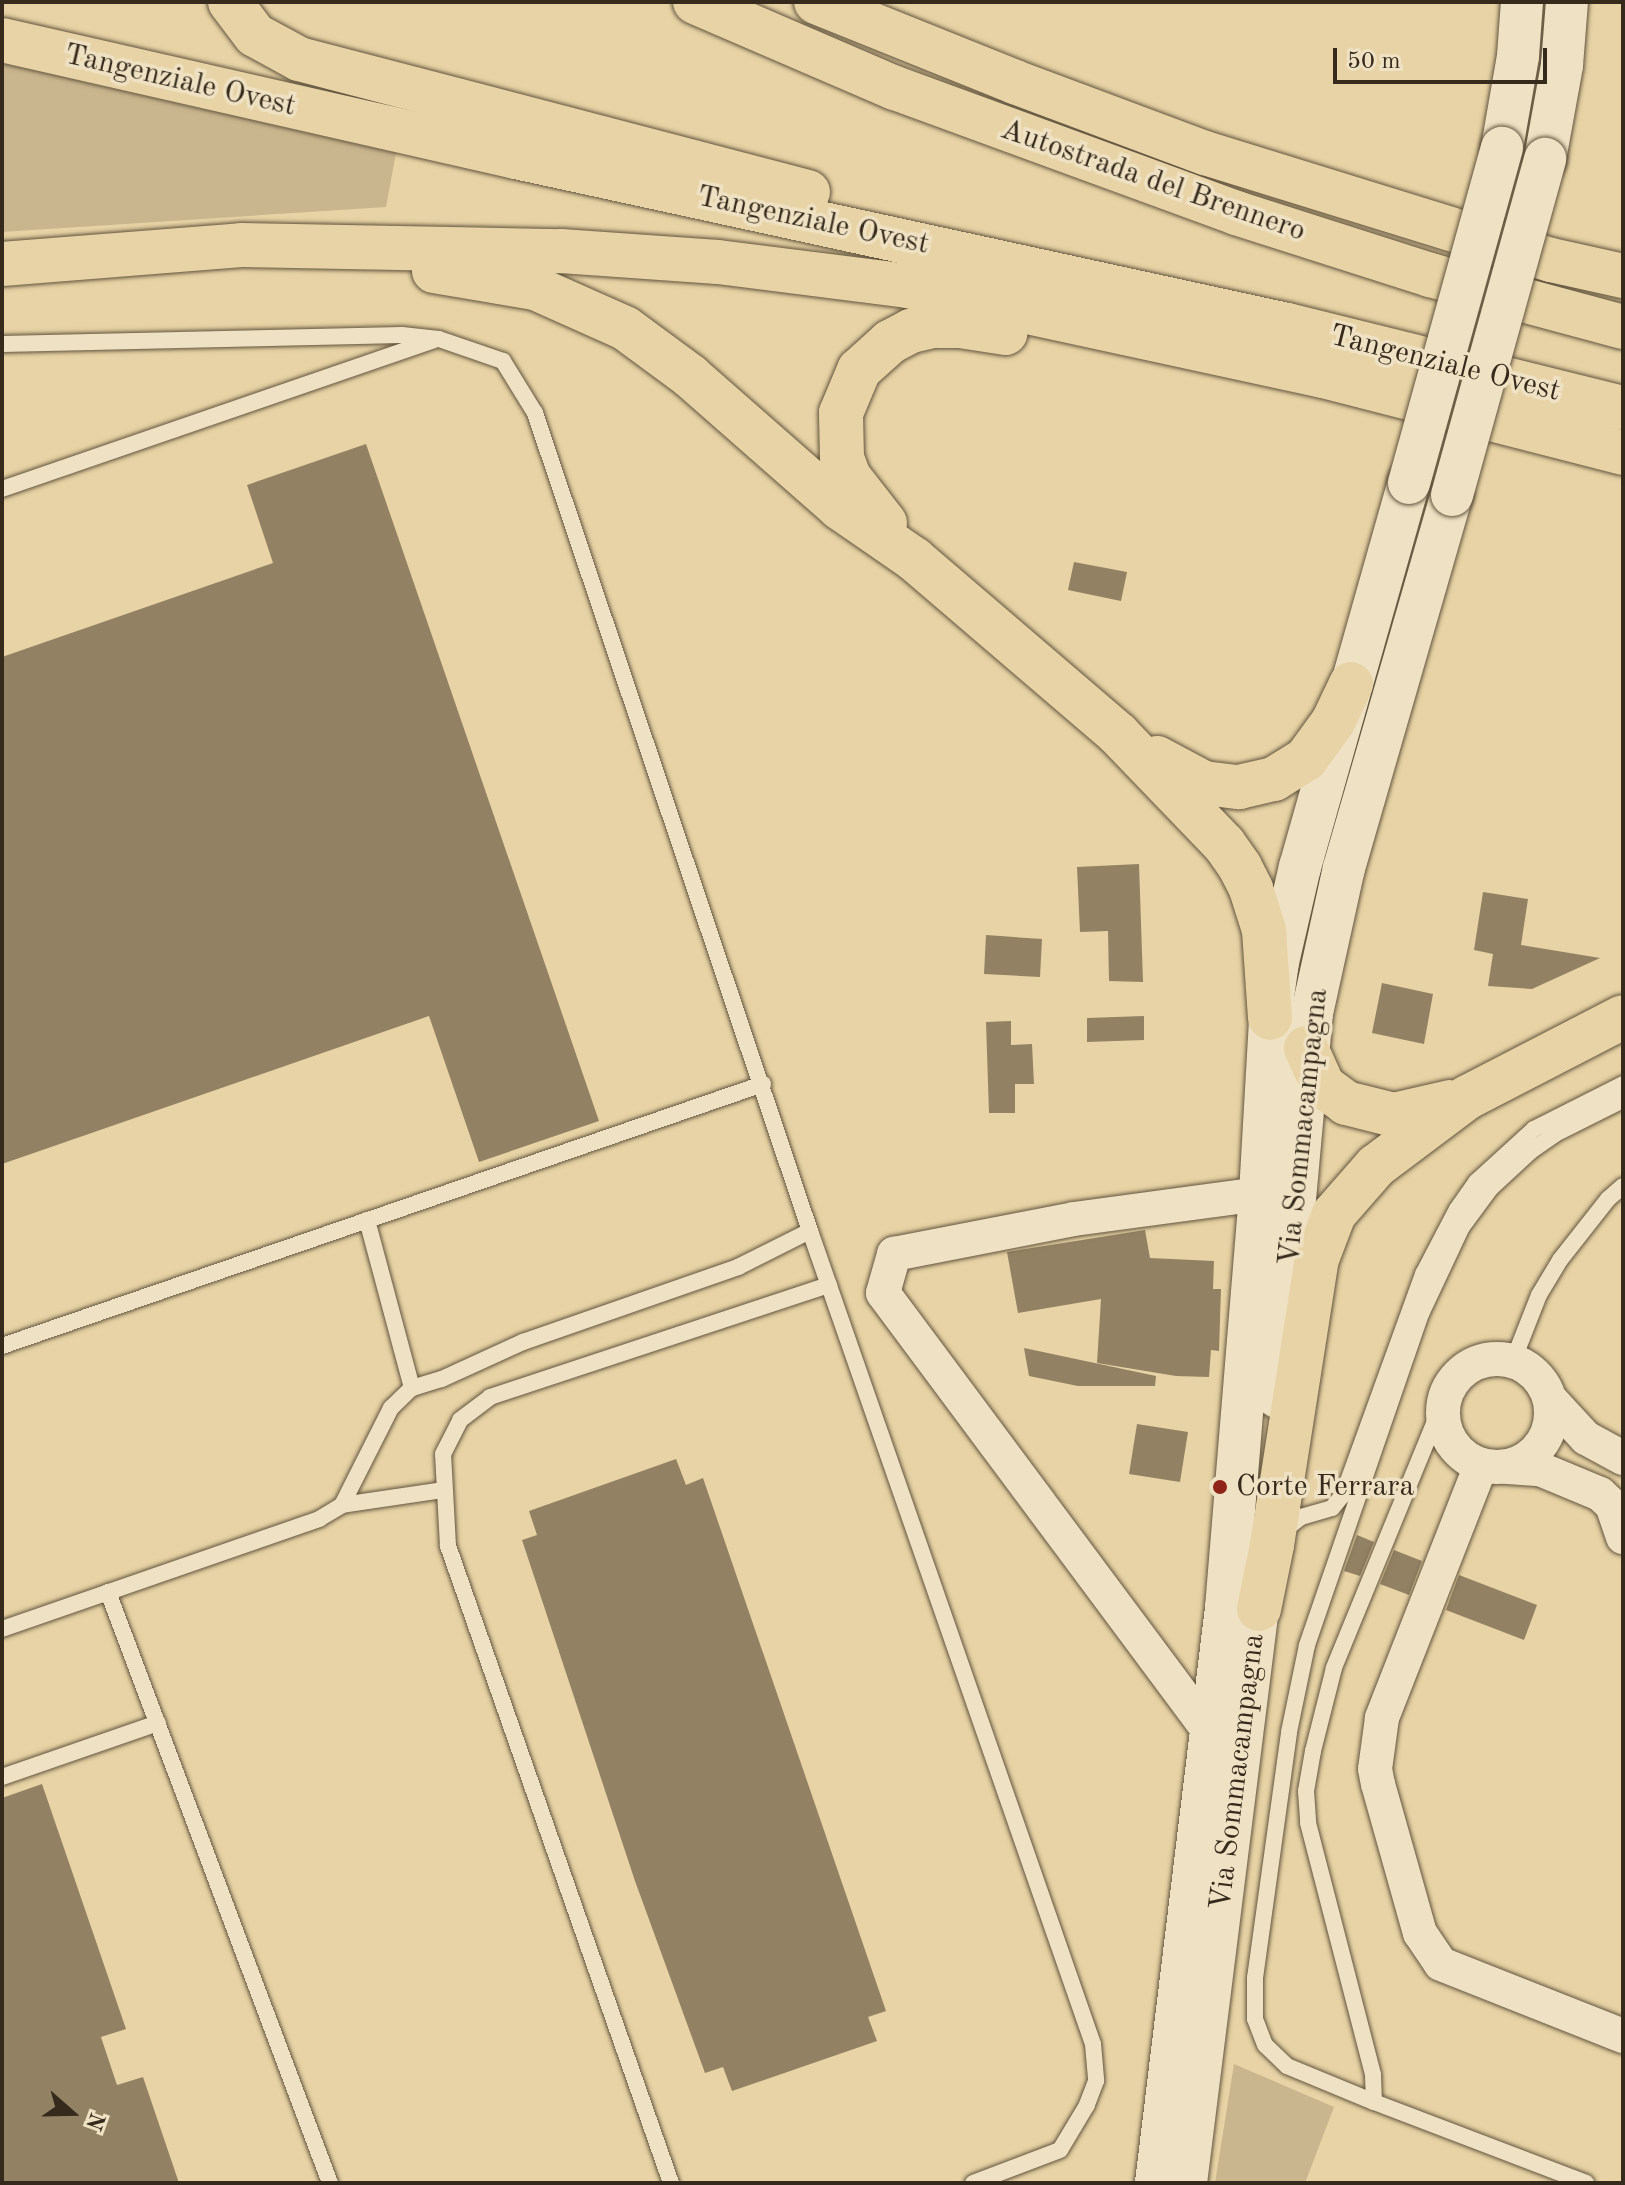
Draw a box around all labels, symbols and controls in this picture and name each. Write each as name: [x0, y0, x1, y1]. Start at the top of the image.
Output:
scale bar: [1337, 32, 1551, 82]
street label: Tangenziale Ovest: [61, 37, 299, 125]
text: 50 m: [1347, 50, 1401, 74]
street label: Autostrada del Brennero: [996, 112, 1310, 250]
street label: Tangenziale Ovest: [694, 179, 932, 263]
street label: Tangenziale Ovest: [1326, 318, 1564, 410]
street label: Via Sommacampagna: [1272, 987, 1336, 1267]
place label: Corte Ferrara: [1236, 1469, 1414, 1505]
marker: Corte Ferrara: [1211, 1478, 1229, 1496]
street label: Via Sommacampagna: [1203, 1632, 1273, 1912]
north arrow: [32, 2073, 112, 2153]
text: N: [81, 2110, 108, 2133]

